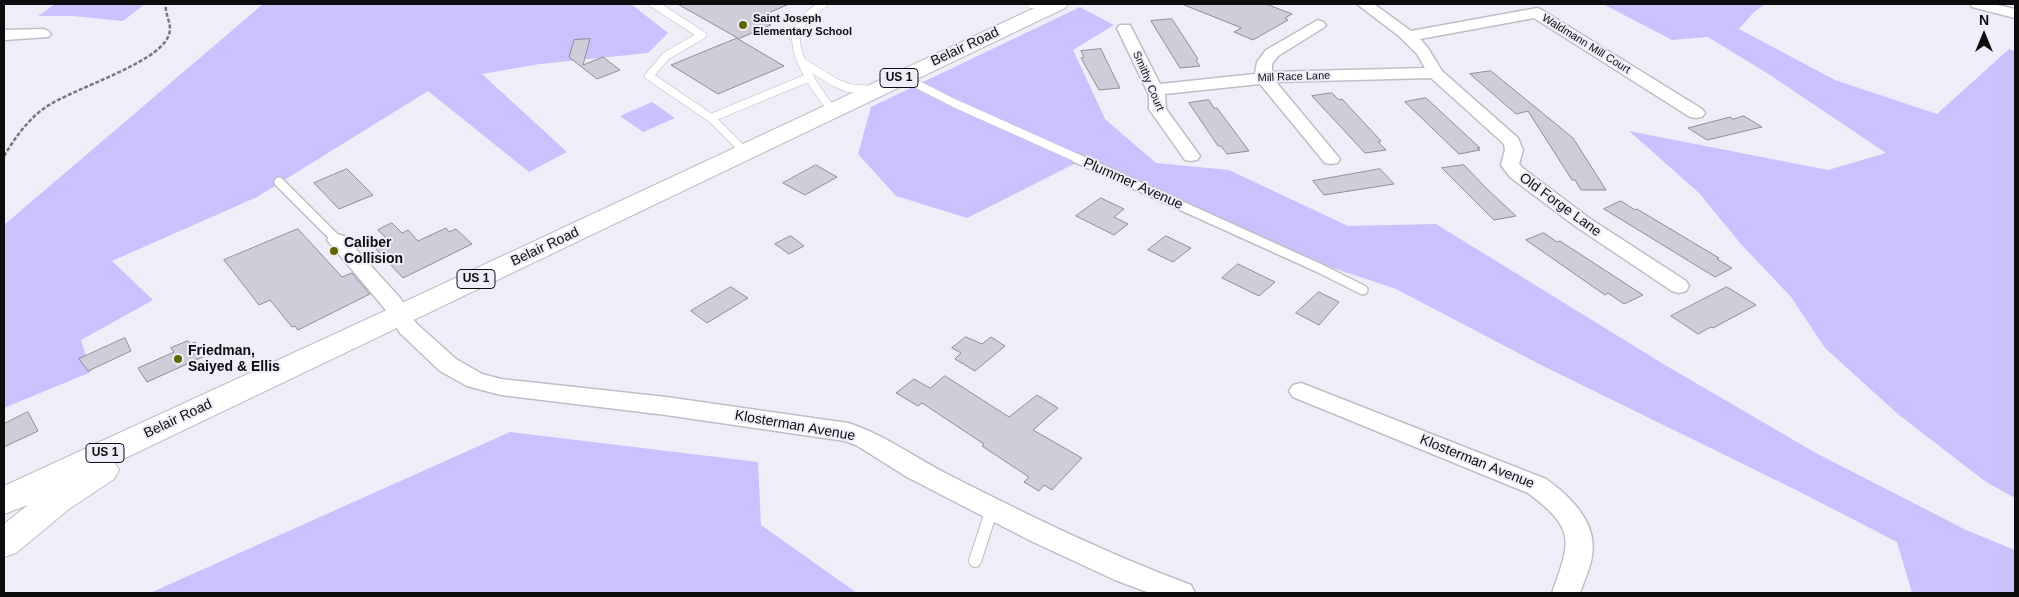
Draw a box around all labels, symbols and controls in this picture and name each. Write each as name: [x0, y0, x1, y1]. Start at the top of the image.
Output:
north arrow: [1959, 10, 2009, 60]
street label: Waldmann Mill Court: [1539, 11, 1633, 77]
place label: Saint Joseph Elementary School: [753, 12, 852, 38]
text: N: [1979, 12, 1989, 28]
marker: Saint Joseph Elementary School: [737, 19, 749, 31]
street label: Belair Road: [928, 24, 1002, 70]
street label: Smithy Court: [1130, 49, 1166, 113]
road number: US 1: [880, 68, 918, 88]
street label: Mill Race Lane: [1257, 69, 1331, 85]
street label: Plummer Avenue: [1081, 155, 1185, 213]
street label: Old Forge Lane: [1516, 170, 1604, 240]
street label: Belair Road: [508, 224, 582, 270]
place label: Caliber Collision: [344, 235, 403, 268]
marker: Caliber Collision: [328, 245, 340, 257]
road number: US 1: [457, 270, 495, 288]
place label: Friedman, Saiyed & Ellis: [188, 343, 280, 376]
marker: Friedman, Saiyed & Ellis: [172, 353, 184, 365]
street label: Belair Road: [141, 396, 215, 442]
street label: Klosterman Avenue: [734, 407, 856, 445]
street label: Klosterman Avenue: [1417, 431, 1537, 493]
road number: US 1: [86, 443, 124, 462]

